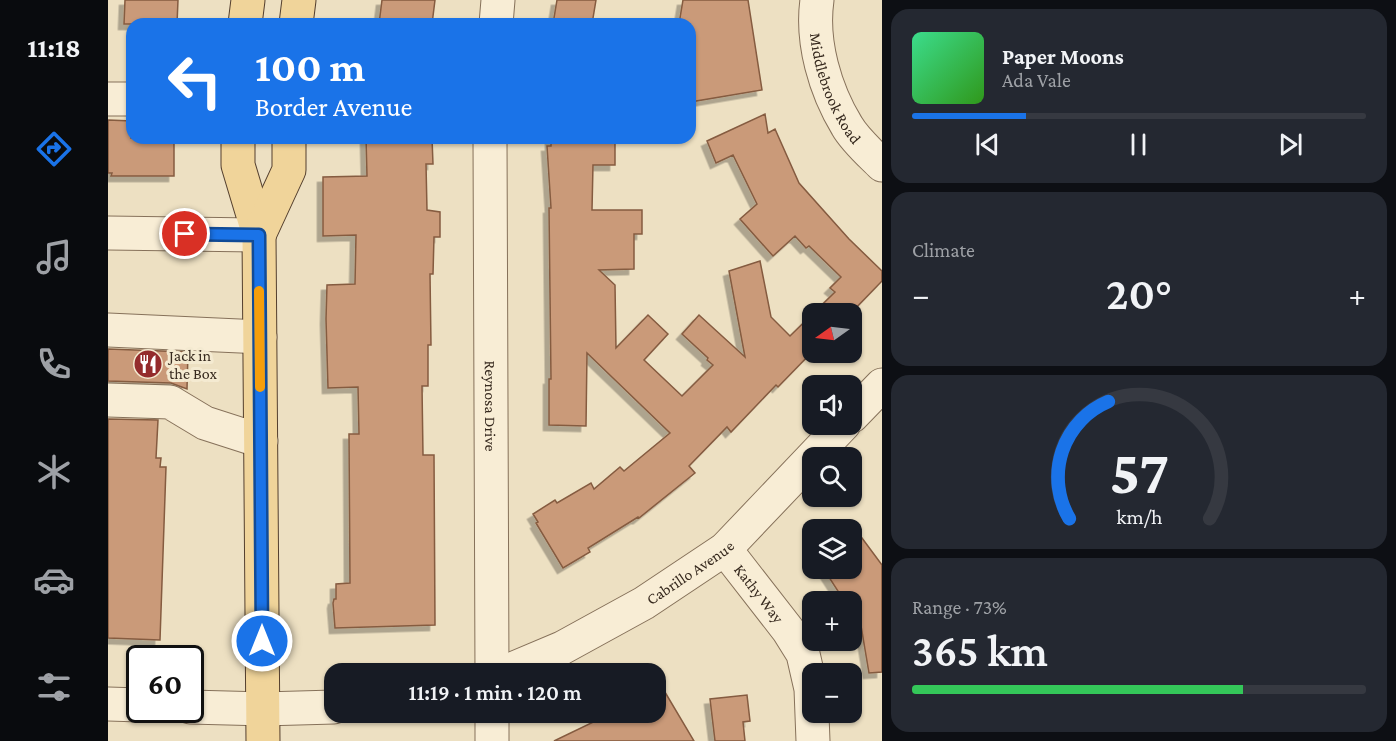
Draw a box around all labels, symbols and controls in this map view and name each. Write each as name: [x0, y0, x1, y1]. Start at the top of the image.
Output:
street label: Middlebrook Road: [807, 32, 865, 148]
text: 11:18: [27, 33, 81, 63]
icon: left: [156, 42, 234, 120]
text: 100 m: [255, 43, 365, 90]
text: Paper Moons: [1002, 44, 1124, 69]
text: Ada Vale: [1002, 69, 1071, 91]
text: Border Avenue: [255, 92, 412, 122]
icon: directions: [33, 128, 75, 170]
icon: previous: [971, 128, 1004, 161]
icon: pause: [1122, 128, 1155, 161]
icon: next: [1274, 128, 1307, 161]
pin: [159, 208, 210, 259]
icon: arrive: [168, 217, 201, 250]
icon: music: [33, 236, 75, 278]
text: Climate: [912, 239, 975, 261]
text: 20°: [1106, 269, 1172, 319]
text: −: [912, 276, 929, 313]
text: +: [1349, 276, 1366, 313]
north arrow: [802, 303, 862, 363]
map controls: [802, 303, 862, 723]
icon: phone: [33, 343, 75, 385]
place label: Jack in the Box: [167, 347, 217, 382]
restaurant icon: Jack in the Box: [132, 348, 164, 380]
street label: Reynosa Drive: [481, 360, 499, 452]
button: sound: [802, 375, 862, 435]
text: 57: [1109, 437, 1169, 506]
button: search: [802, 447, 862, 507]
icon: climate: [33, 451, 75, 493]
text: km/h: [1116, 505, 1163, 529]
button: layers: [802, 519, 862, 579]
street label: Cabrillo Avenue: [643, 537, 737, 608]
icon: car: [33, 559, 75, 601]
street label: Kathy Way: [731, 561, 787, 627]
button: +: [802, 591, 862, 651]
text: Range · 73%: [912, 596, 1007, 618]
position arrow: [230, 609, 294, 673]
text: 365 km: [912, 626, 1048, 676]
speed limit sign: 60: [126, 645, 204, 723]
button: −: [802, 663, 862, 723]
icon: filters: [33, 666, 75, 708]
text: 11:19 · 1 min · 120 m: [409, 680, 581, 705]

